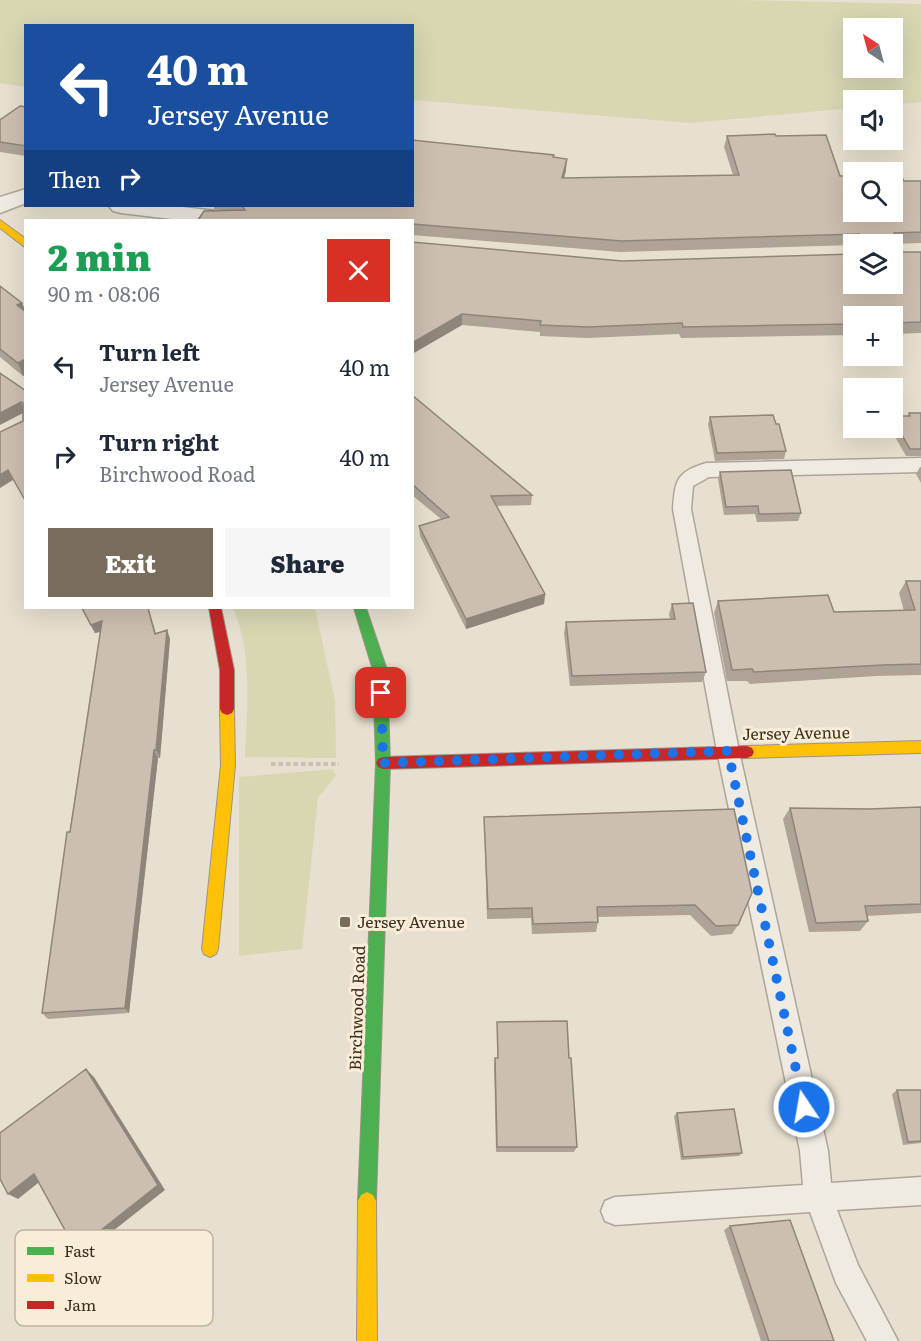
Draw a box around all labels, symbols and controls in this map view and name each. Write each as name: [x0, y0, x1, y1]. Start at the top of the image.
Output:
north arrow: [843, 18, 903, 78]
map controls: [843, 18, 903, 438]
text: 40 m: [147, 36, 248, 98]
icon: left: [48, 48, 126, 126]
button: sound: [843, 90, 903, 150]
text: Jersey Avenue: [147, 93, 329, 133]
text: Then: [48, 162, 101, 195]
icon: right: [113, 162, 146, 195]
button: search: [843, 162, 903, 222]
text: 2 min: [48, 229, 151, 282]
button: layers: [843, 234, 903, 294]
button: close: [327, 239, 390, 302]
text: 90 m · 08:06: [48, 278, 160, 308]
button: +: [843, 306, 903, 366]
text: Turn left: [99, 335, 200, 368]
icon: left: [48, 350, 81, 383]
text: 40 m: [339, 350, 390, 383]
text: Jersey Avenue: [99, 368, 234, 398]
button: −: [843, 378, 903, 438]
text: Turn right: [99, 425, 219, 458]
icon: right: [48, 440, 81, 473]
text: 40 m: [339, 440, 390, 473]
text: Birchwood Road: [99, 458, 256, 488]
button: Exit: [48, 528, 213, 597]
button: Share: [225, 528, 390, 597]
pin: [355, 667, 406, 718]
icon: arrive: [364, 676, 397, 709]
street label: Jersey Avenue: [742, 719, 850, 745]
place label: Jersey Avenue: [357, 909, 465, 933]
marker: Jersey Avenue: [338, 915, 352, 929]
street label: Birchwood Road: [342, 945, 370, 1071]
position arrow: [772, 1075, 836, 1139]
legend: [15, 1230, 213, 1326]
text: Fast: [64, 1238, 96, 1262]
text: Slow: [64, 1265, 102, 1289]
text: Jam: [64, 1292, 97, 1316]

